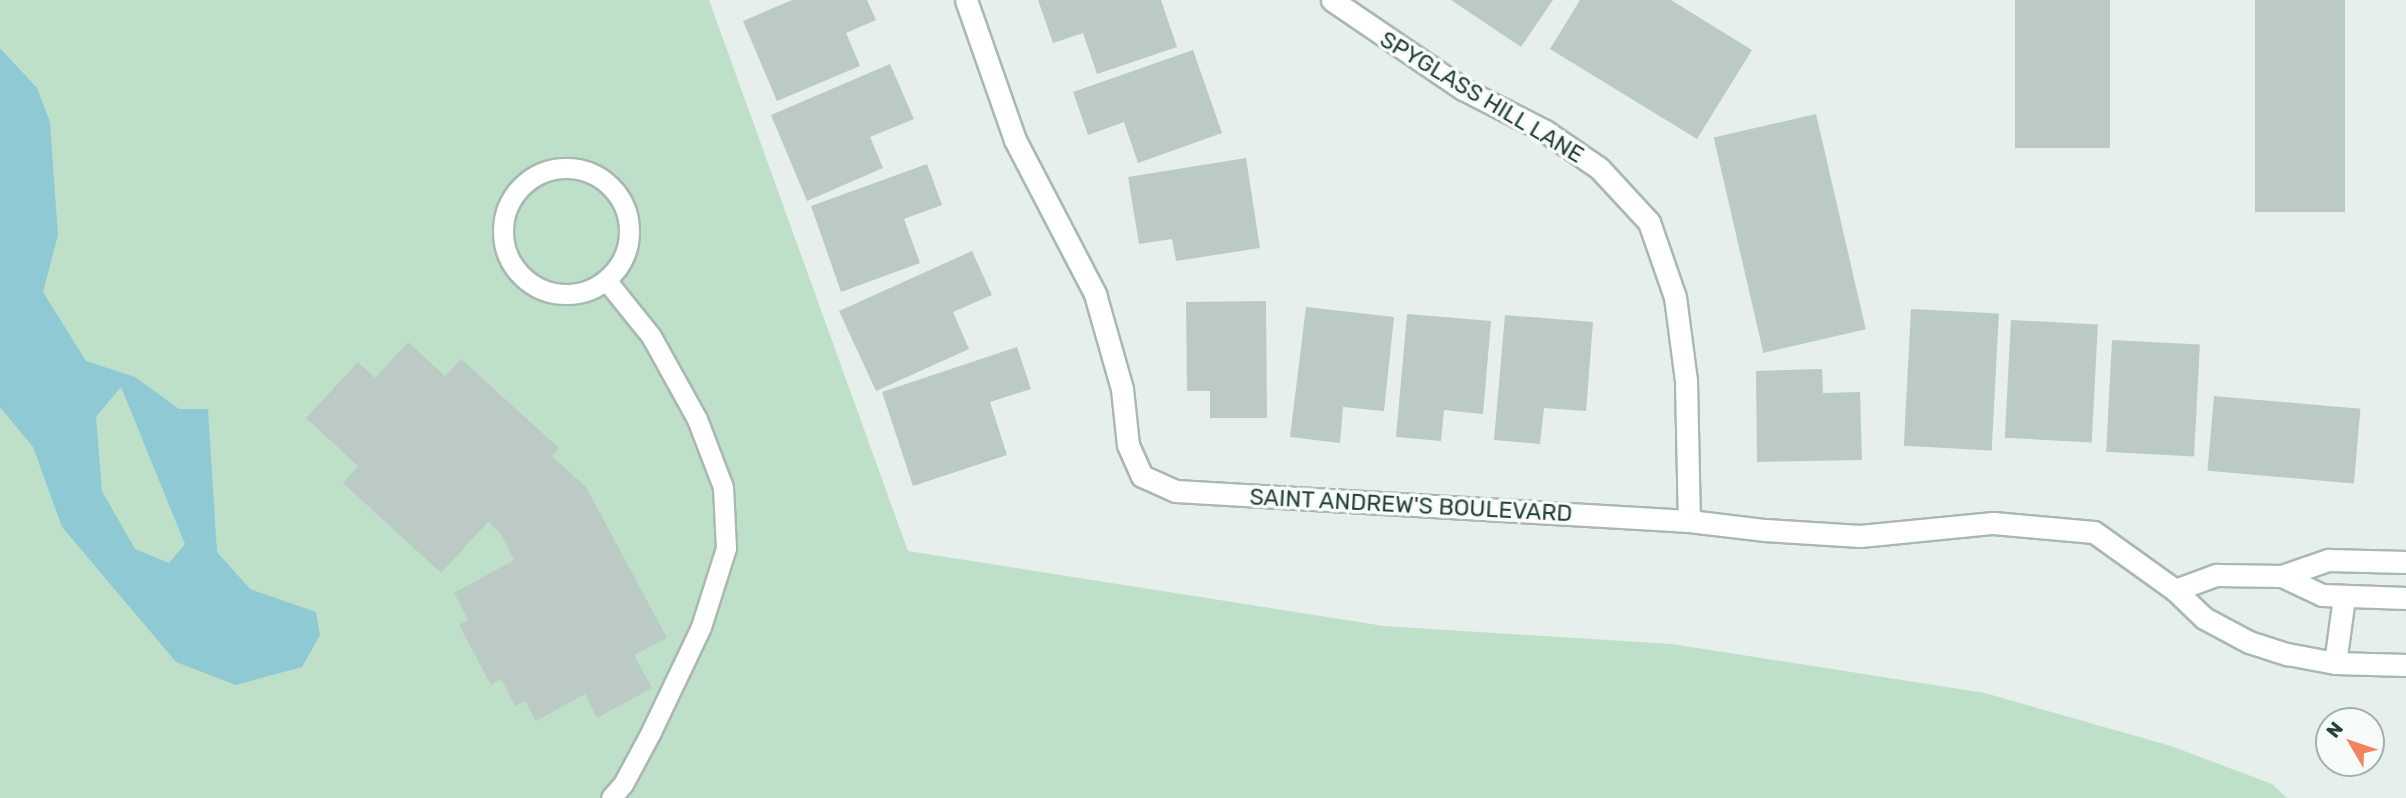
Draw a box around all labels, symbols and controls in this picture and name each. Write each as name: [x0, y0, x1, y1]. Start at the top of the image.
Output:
street label: SPYGLASS HILL LANE: [1375, 25, 1589, 169]
street label: SAINT ANDREW'S BOULEVARD: [1248, 483, 1574, 527]
north arrow: [2315, 707, 2385, 777]
text: N: [2322, 717, 2348, 742]

